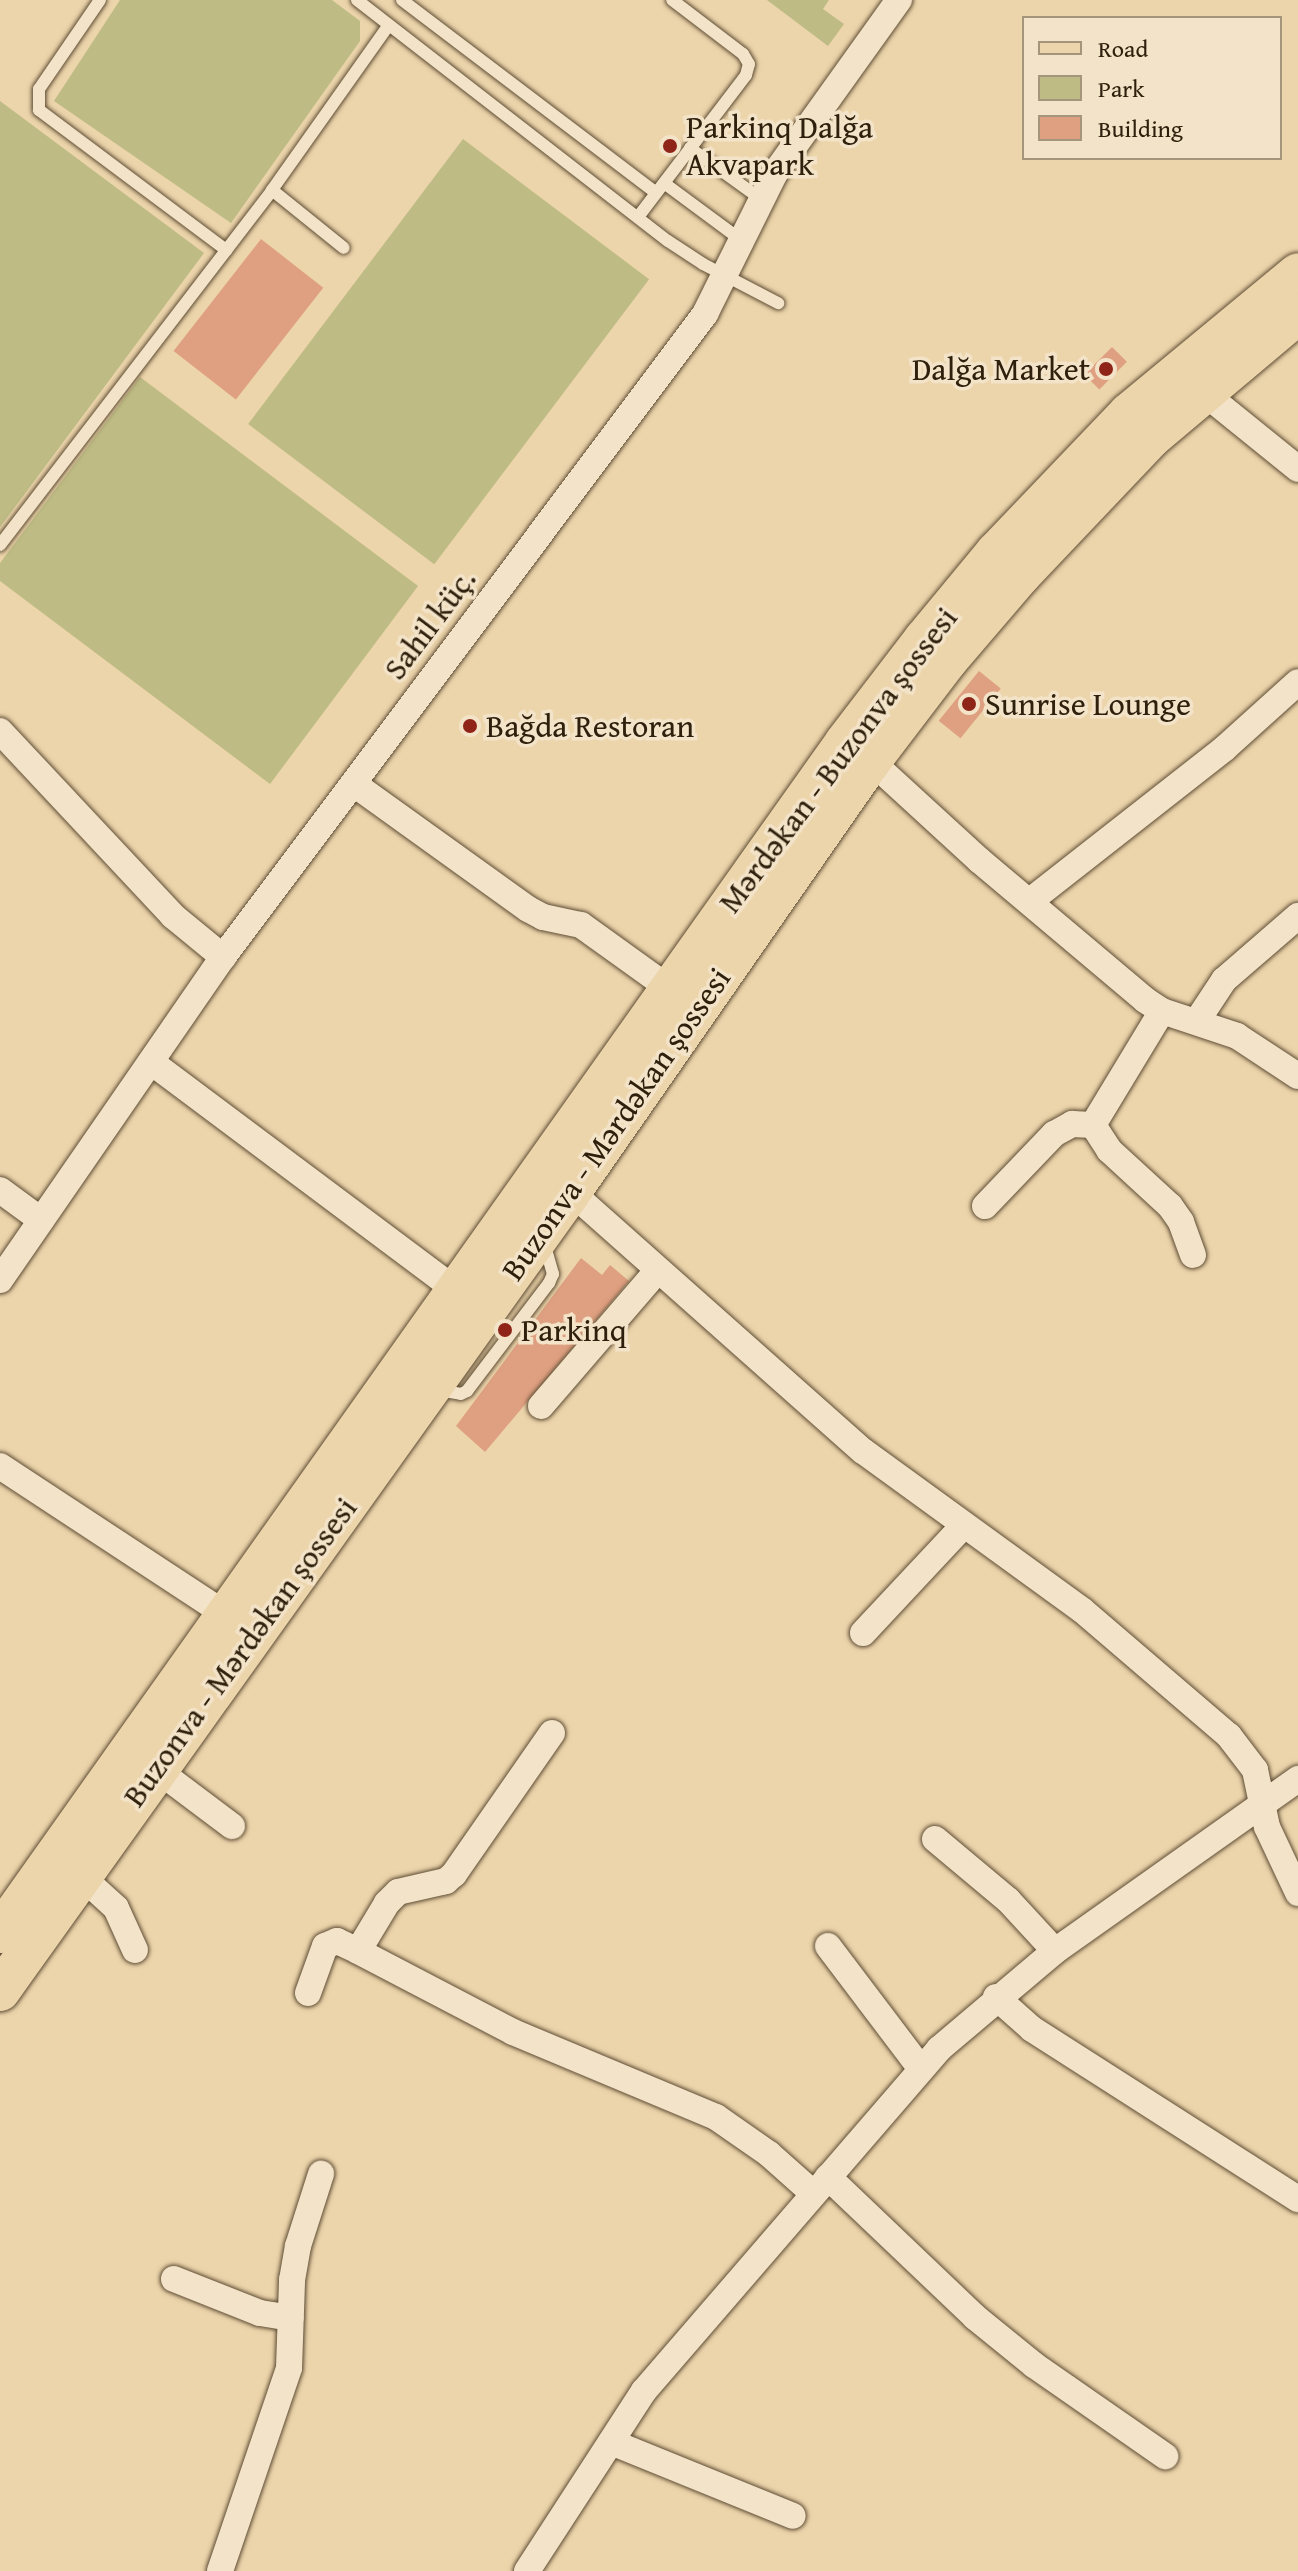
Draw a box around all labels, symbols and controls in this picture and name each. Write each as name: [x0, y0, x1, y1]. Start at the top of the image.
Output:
legend: [1022, 16, 1282, 160]
text: Road: [1098, 31, 1148, 66]
text: Park: [1098, 71, 1144, 106]
place label: Parkinq Dalğa Akvapark: [686, 109, 873, 184]
text: Building: [1098, 111, 1183, 146]
marker: Parkinq Dalğa Akvapark: [661, 137, 679, 155]
place label: Dalğa Market: [912, 350, 1090, 388]
marker: Dalğa Market: [1097, 360, 1115, 378]
street label: Sahil küç.: [376, 561, 484, 687]
street label: Mərdəkan - Buzonva şossesi: [711, 600, 965, 920]
place label: Sunrise Lounge: [985, 685, 1191, 723]
marker: Sunrise Lounge: [960, 695, 978, 713]
place label: Bağda Restoran: [486, 707, 694, 745]
marker: Bağda Restoran: [461, 717, 479, 735]
street label: Buzonva - Mərdəkan şossesi: [493, 960, 739, 1288]
place label: Parkinq: [521, 1311, 627, 1349]
marker: Parkinq: [496, 1321, 514, 1339]
street label: Buzonva - Mərdəkan şossesi: [115, 1490, 365, 1814]

